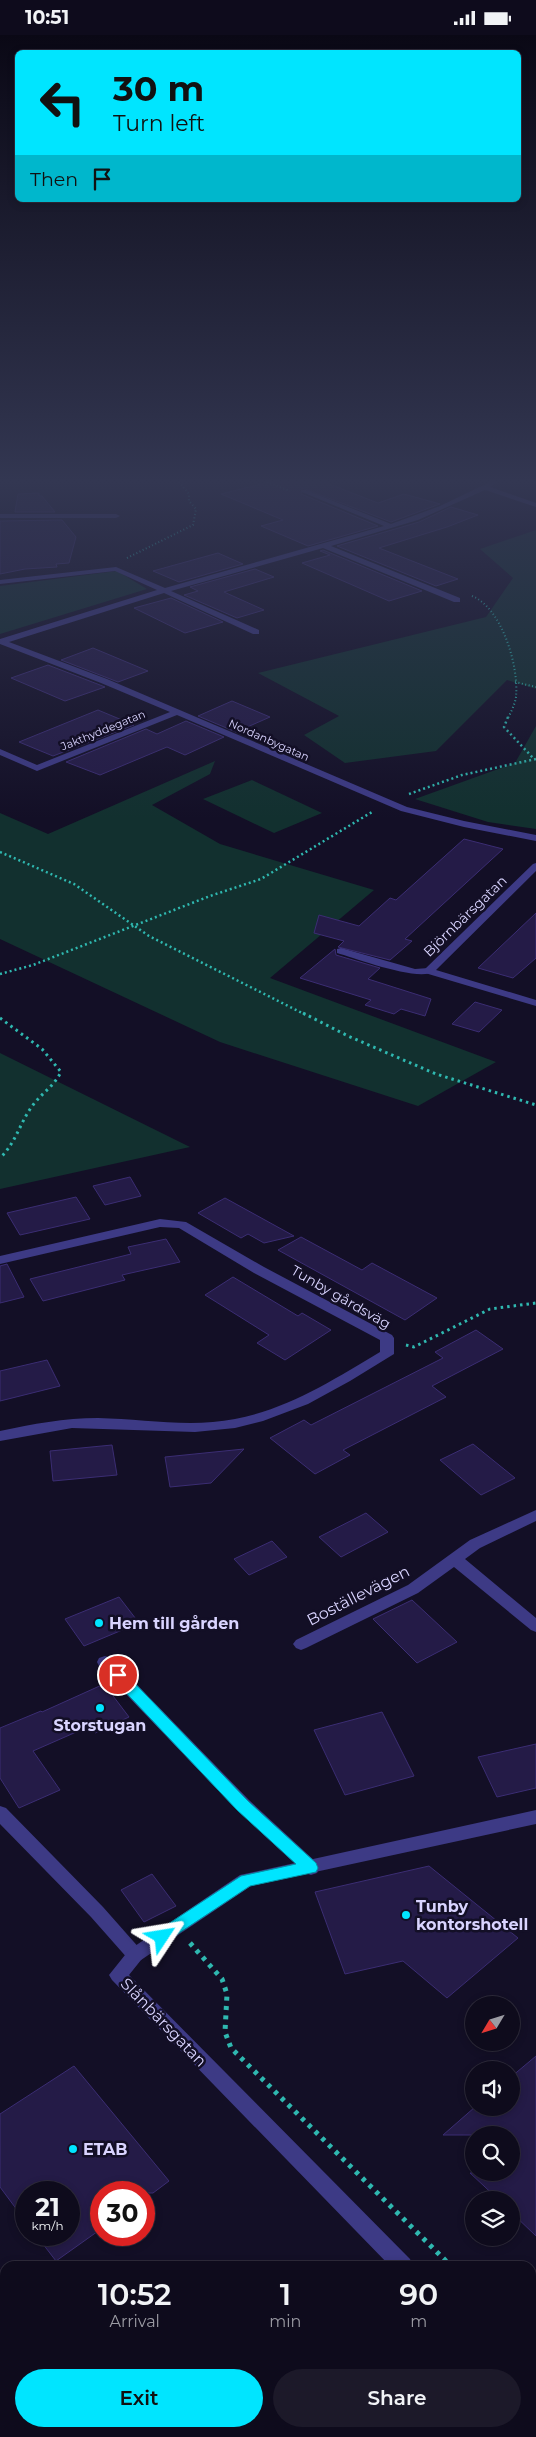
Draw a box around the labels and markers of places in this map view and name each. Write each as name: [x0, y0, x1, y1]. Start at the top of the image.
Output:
place label: Hem till gården: [109, 1614, 239, 1633]
marker: Hem till gården: [93, 1617, 105, 1629]
pin: [97, 1654, 139, 1696]
marker: Storstugan: [94, 1702, 106, 1714]
place label: Storstugan: [54, 1716, 146, 1735]
place label: Tunby kontorshotell: [416, 1897, 528, 1934]
marker: Tunby kontorshotell: [400, 1909, 412, 1921]
place label: ETAB: [83, 2140, 128, 2159]
marker: ETAB: [67, 2143, 79, 2155]

